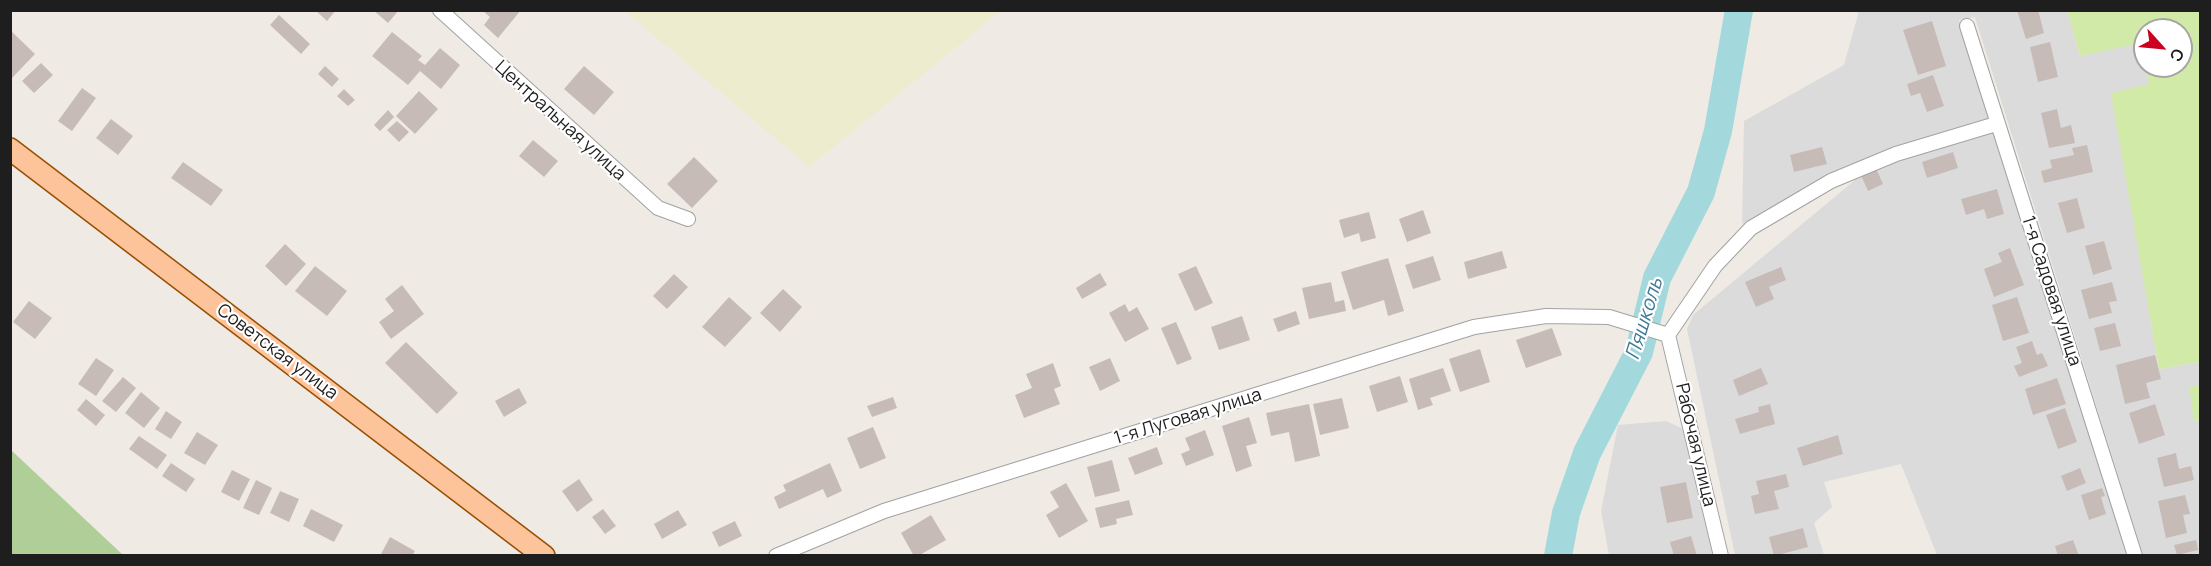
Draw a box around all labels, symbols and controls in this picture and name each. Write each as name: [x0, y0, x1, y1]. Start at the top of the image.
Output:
north arrow: [2133, 18, 2193, 78]
text: С: [2165, 45, 2190, 66]
street label: Центральная улица: [490, 57, 630, 185]
street label: 1-я Садовая улица: [2017, 213, 2085, 369]
water label: Пяшколь: [1621, 275, 1669, 363]
street label: Советская улица: [212, 300, 342, 404]
street label: Рабочая улица: [1670, 381, 1720, 509]
street label: 1-я Луговая улица: [1112, 384, 1264, 450]

